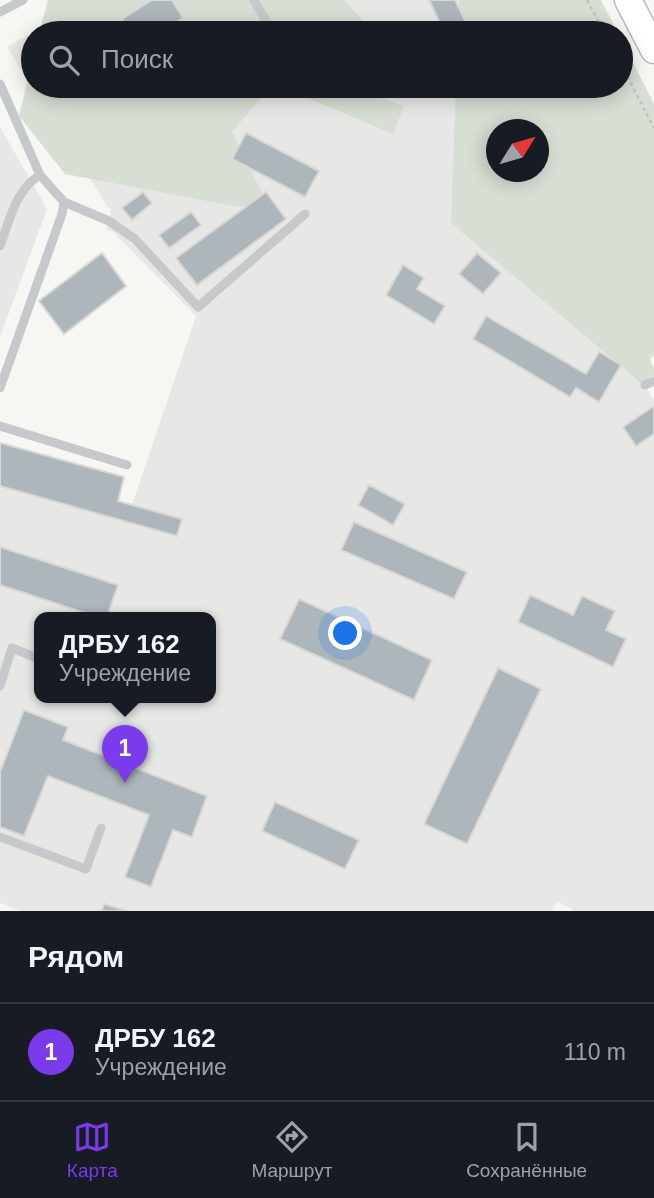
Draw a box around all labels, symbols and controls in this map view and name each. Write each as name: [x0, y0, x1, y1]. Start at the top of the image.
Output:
search box: [21, 21, 633, 98]
icon: search: [45, 41, 83, 79]
text: Поиск: [101, 44, 173, 74]
north arrow: [486, 119, 549, 182]
popup: [34, 612, 216, 703]
your location: [328, 616, 362, 650]
text: ДРБУ 162: [59, 629, 180, 659]
text: Учреждение: [59, 660, 191, 686]
pin: 1: [102, 725, 148, 783]
text: Рядом: [28, 940, 124, 973]
text: ДРБУ 162: [95, 1023, 216, 1053]
text: 1: [45, 1039, 57, 1065]
text: 110 m: [564, 1039, 626, 1065]
text: Учреждение: [95, 1054, 227, 1080]
tab: Карта: [67, 1118, 118, 1182]
tab: Маршрут: [251, 1118, 332, 1182]
tab: Сохранённые: [466, 1118, 587, 1182]

